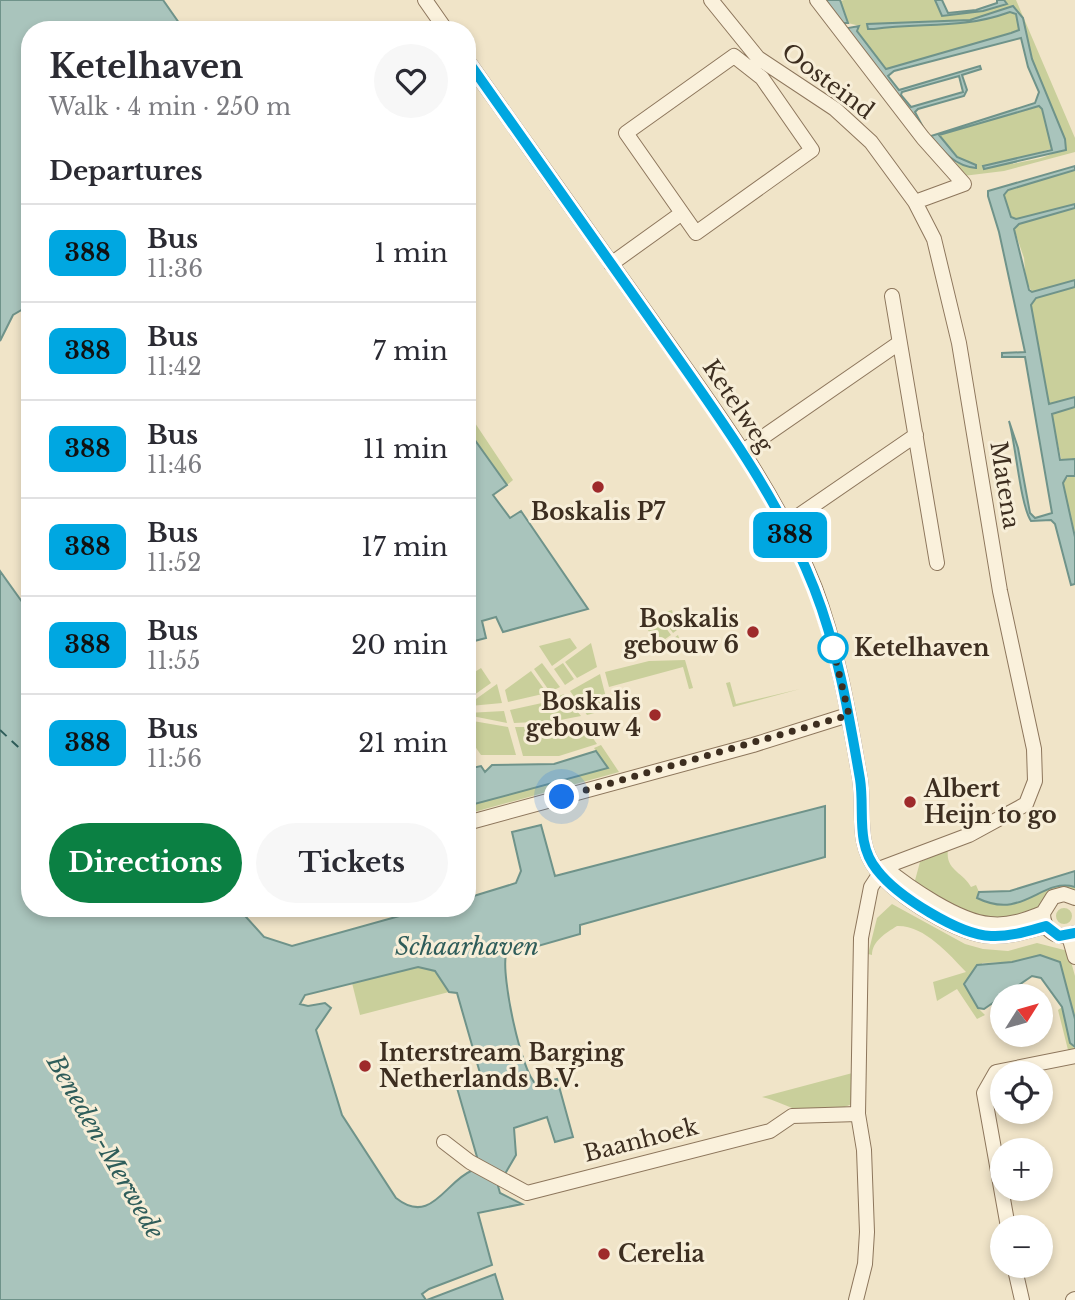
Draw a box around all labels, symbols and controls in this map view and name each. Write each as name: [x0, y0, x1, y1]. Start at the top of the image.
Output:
street label: Oosteind: [776, 37, 880, 125]
button: heart: [374, 44, 448, 118]
text: Ketelhaven: [49, 46, 243, 87]
text: Walk · 4 min · 250 m: [49, 93, 291, 121]
text: Departures: [49, 155, 203, 187]
text: Bus: [147, 223, 198, 255]
text: 1 min: [374, 237, 448, 269]
text: 388: [65, 238, 110, 267]
text: 11:36: [147, 255, 203, 283]
text: Bus: [147, 321, 198, 353]
text: 7 min: [373, 335, 448, 367]
text: 388: [65, 336, 110, 365]
text: 11:42: [147, 353, 202, 381]
street label: Ketelweg: [697, 354, 779, 458]
text: Bus: [147, 419, 198, 451]
text: 11 min: [363, 433, 448, 465]
text: 388: [65, 434, 110, 463]
street label: Matena: [984, 439, 1026, 531]
text: 11:46: [147, 451, 202, 479]
marker: Boskalis P7: [590, 479, 606, 495]
place label: Boskalis P7: [531, 498, 666, 526]
line badge: 388: [750, 512, 830, 558]
text: Bus: [147, 517, 198, 549]
text: 388: [767, 520, 813, 549]
text: 17 min: [361, 531, 448, 563]
text: 388: [65, 532, 110, 561]
text: 11:52: [147, 549, 201, 577]
place label: Boskalis gebouw 6: [623, 605, 739, 659]
text: Bus: [147, 615, 198, 647]
marker: Boskalis gebouw 6: [745, 624, 761, 640]
text: 20 min: [351, 629, 448, 661]
text: 388: [65, 630, 110, 659]
marker: Ketelhaven: [818, 633, 848, 663]
place label: Ketelhaven: [854, 634, 990, 662]
text: 11:55: [147, 647, 200, 675]
place label: Boskalis gebouw 4: [526, 688, 641, 742]
marker: Boskalis gebouw 4: [647, 707, 663, 723]
text: Bus: [147, 713, 198, 745]
text: 21 min: [358, 727, 448, 759]
text: 388: [65, 728, 110, 757]
text: 11:56: [147, 745, 202, 773]
place label: Albert Heijn to go: [923, 775, 1057, 829]
your location: [544, 779, 579, 814]
marker: Albert Heijn to go: [902, 794, 918, 810]
button: Directions: [49, 823, 242, 903]
button: Tickets: [256, 823, 448, 903]
water label: Schaarhaven: [395, 932, 539, 961]
north arrow: [990, 984, 1054, 1046]
map controls: [990, 984, 1053, 1278]
place label: Interstream Barging Netherlands B.V.: [379, 1039, 625, 1093]
water label: Beneden-Merwede: [40, 1049, 170, 1244]
marker: Interstream Barging Netherlands B.V.: [357, 1058, 373, 1074]
button: locate: [990, 1061, 1053, 1124]
street label: Baanhoek: [581, 1112, 702, 1168]
button: +: [990, 1138, 1053, 1201]
button: −: [990, 1215, 1053, 1278]
place label: Cerelia: [618, 1240, 705, 1268]
marker: Cerelia: [596, 1246, 612, 1262]

